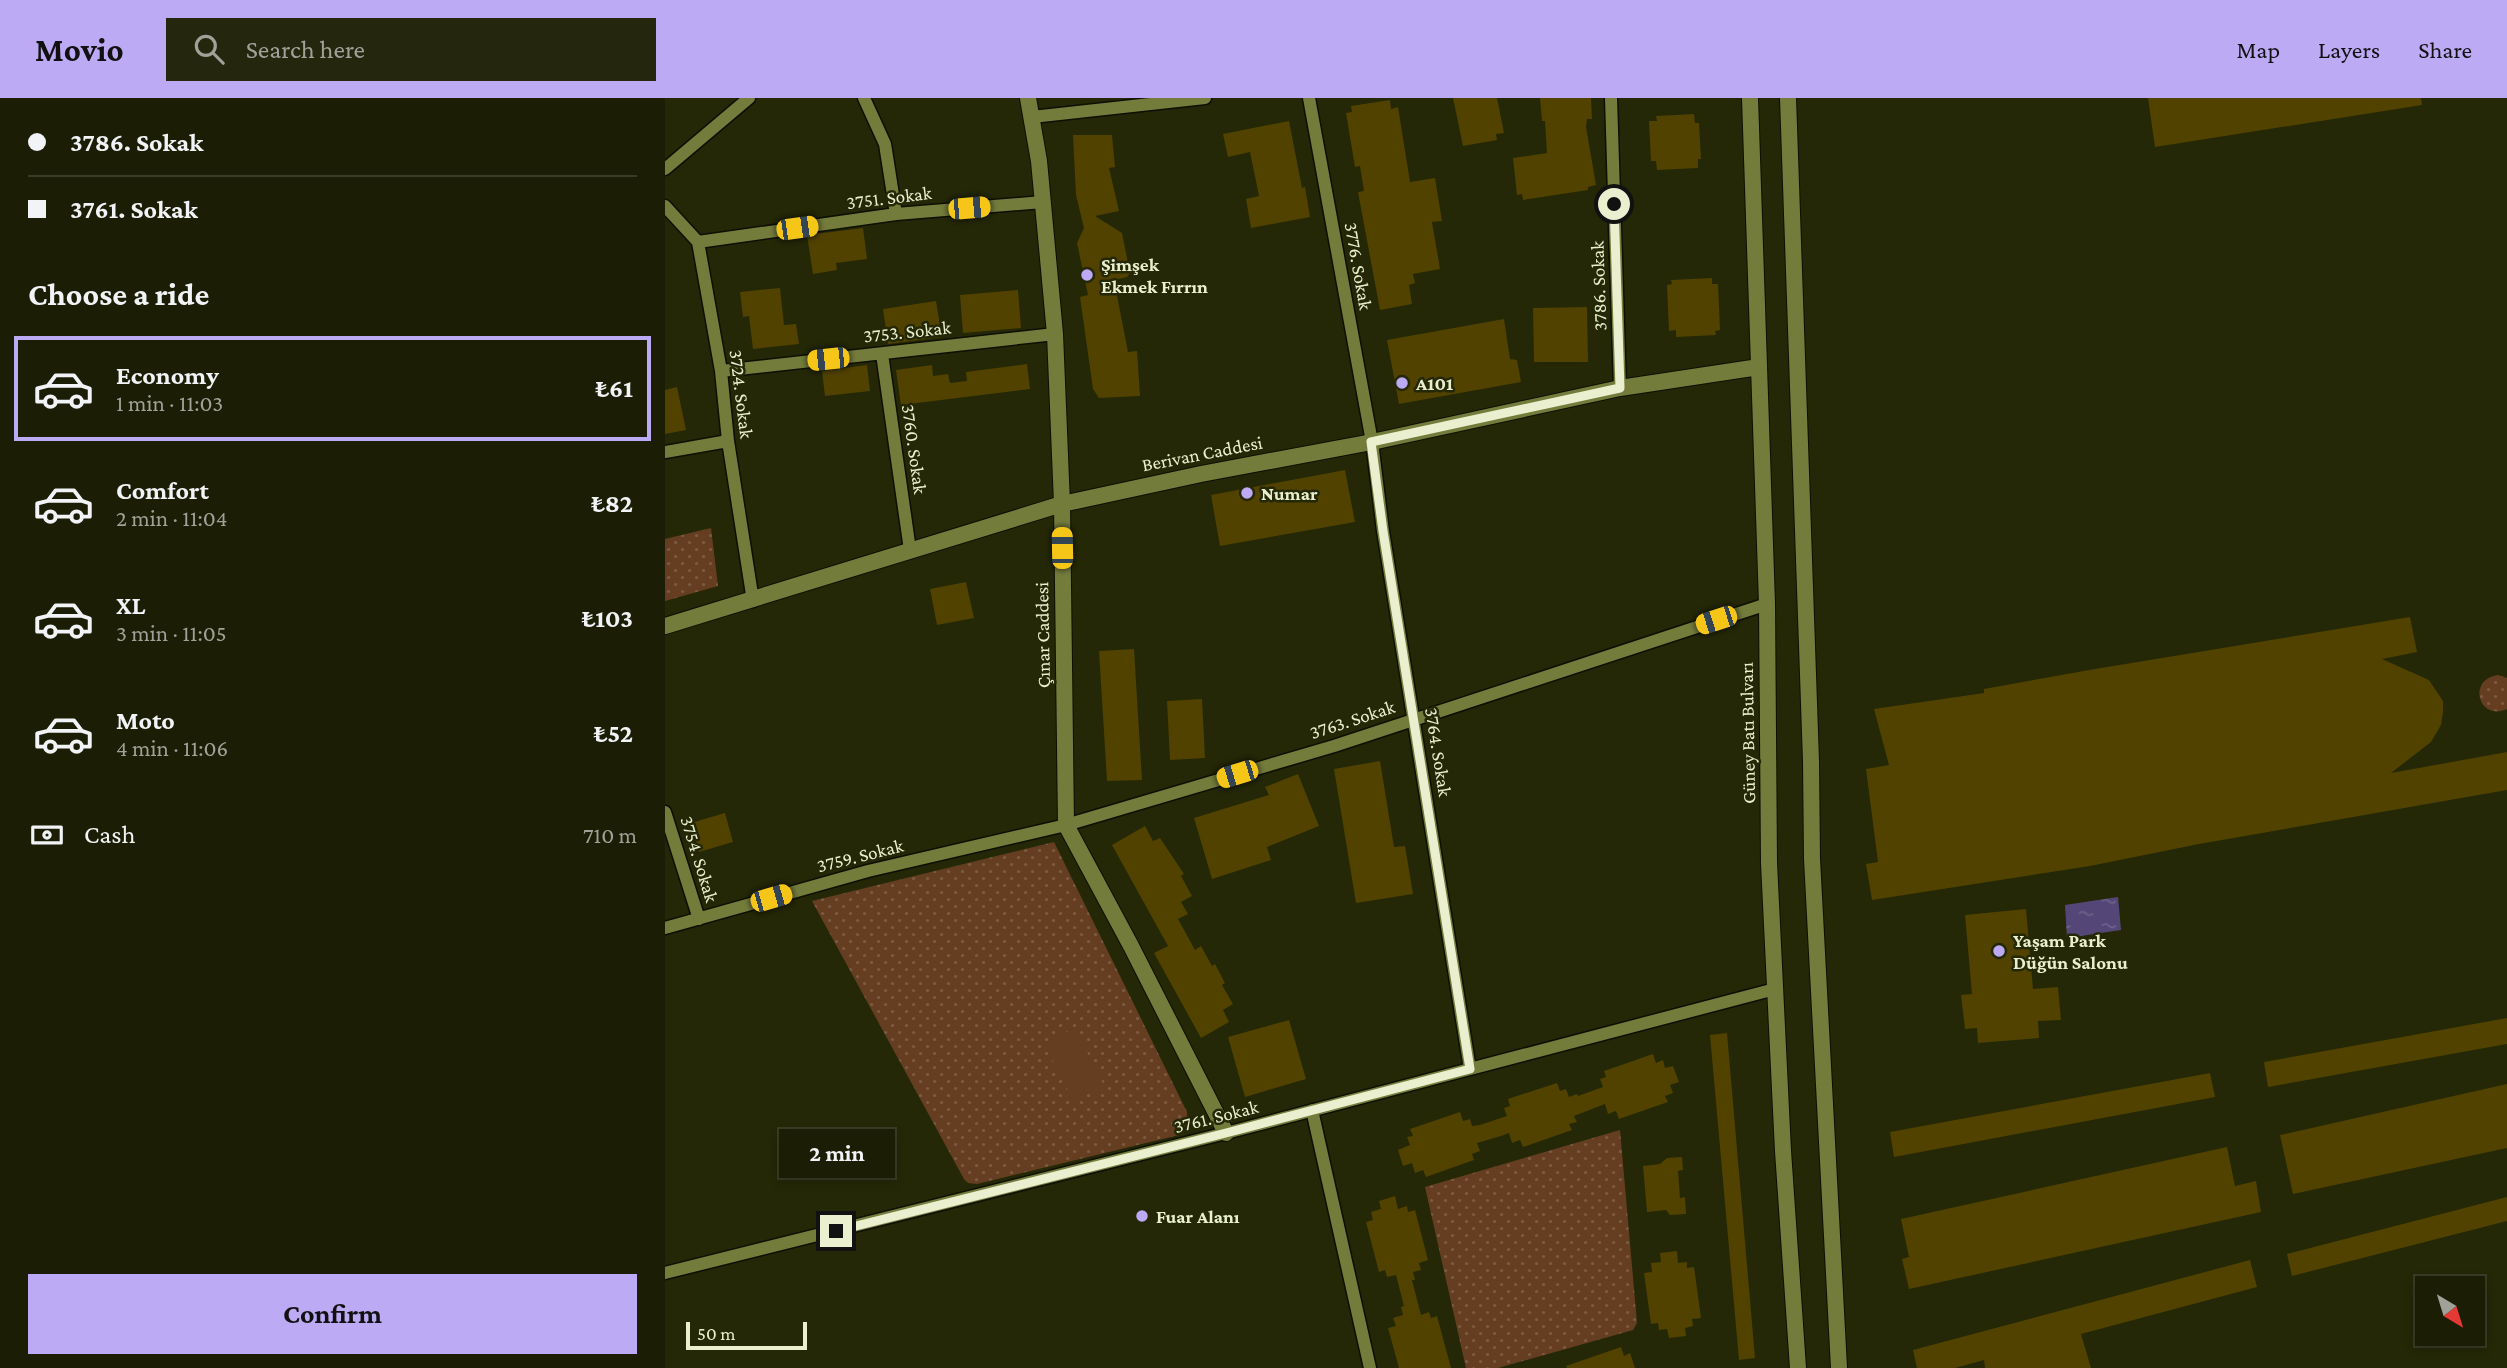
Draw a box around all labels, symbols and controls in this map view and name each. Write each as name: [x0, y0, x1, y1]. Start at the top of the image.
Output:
search box: [166, 18, 656, 81]
icon: search: [190, 30, 228, 68]
text: Movio: [35, 31, 124, 68]
text: Search here: [246, 35, 365, 64]
text: Map: [2236, 36, 2280, 63]
text: Layers: [2318, 36, 2380, 63]
text: Share: [2418, 36, 2472, 63]
text: 3786. Sokak: [70, 128, 203, 157]
street label: 3751. Sokak: [845, 182, 934, 213]
route start: [1598, 188, 1630, 220]
text: 3761. Sokak: [70, 195, 198, 224]
car: [948, 196, 991, 220]
car: [775, 215, 820, 241]
street label: 3776. Sokak: [1340, 221, 1377, 312]
street label: 3786. Sokak: [1586, 240, 1611, 331]
place label: Şimşek Ekmek Fırrın: [1101, 254, 1208, 297]
marker: Şimşek Ekmek Fırrın: [1079, 267, 1095, 283]
text: Choose a ride: [28, 276, 209, 312]
street label: 3753. Sokak: [862, 316, 953, 347]
car: [807, 346, 850, 372]
street label: 3724. Sokak: [726, 348, 757, 441]
icon: car: [32, 357, 95, 420]
text: Economy: [116, 361, 219, 390]
place label: A101: [1415, 373, 1453, 394]
text: ₺61: [595, 374, 633, 403]
marker: A101: [1394, 375, 1410, 391]
text: 1 min · 11:03: [116, 390, 223, 416]
street label: 3760. Sokak: [898, 403, 931, 496]
street label: Berivan Caddesi: [1140, 432, 1264, 475]
icon: car: [32, 472, 95, 535]
text: Comfort: [116, 476, 209, 505]
place label: Numar: [1261, 483, 1318, 504]
marker: Numar: [1239, 485, 1255, 501]
text: ₺82: [591, 489, 633, 518]
text: 2 min · 11:04: [116, 505, 228, 531]
car: [1052, 527, 1073, 569]
street label: Çınar Caddesi: [1031, 582, 1054, 688]
icon: car: [32, 587, 95, 650]
text: XL: [116, 591, 145, 620]
text: ₺103: [582, 604, 633, 633]
car: [1693, 604, 1740, 636]
text: 3 min · 11:05: [116, 620, 227, 646]
street label: Güney Batı Bulvarı: [1736, 662, 1759, 804]
street label: 3763. Sokak: [1307, 696, 1398, 743]
icon: car: [32, 702, 95, 765]
text: Moto: [116, 706, 175, 735]
street label: 3764. Sokak: [1421, 706, 1456, 799]
text: ₺52: [594, 719, 633, 748]
text: 4 min · 11:06: [116, 735, 228, 761]
car: [1214, 758, 1261, 790]
street label: 3754. Sokak: [676, 813, 723, 906]
icon: cash: [28, 816, 66, 854]
text: Cash: [84, 820, 135, 849]
text: 710 m: [583, 822, 637, 848]
street label: 3759. Sokak: [815, 834, 906, 876]
car: [748, 882, 795, 914]
place label: Yaşam Park Düğün Salonu: [2013, 930, 2128, 973]
marker: Yaşam Park Düğün Salonu: [1991, 943, 2007, 959]
street label: 3761. Sokak: [1172, 1096, 1261, 1137]
callout: 2 min: [778, 1130, 894, 1178]
text: 2 min: [809, 1140, 865, 1166]
place label: Fuar Alanı: [1156, 1206, 1240, 1227]
marker: Fuar Alanı: [1134, 1208, 1150, 1224]
route end: [820, 1215, 852, 1247]
button: Confirm: [28, 1274, 637, 1354]
north arrow: [2415, 1276, 2485, 1346]
map controls: [2415, 1276, 2485, 1346]
scale bar: [686, 1319, 807, 1351]
text: 50 m: [697, 1323, 736, 1344]

